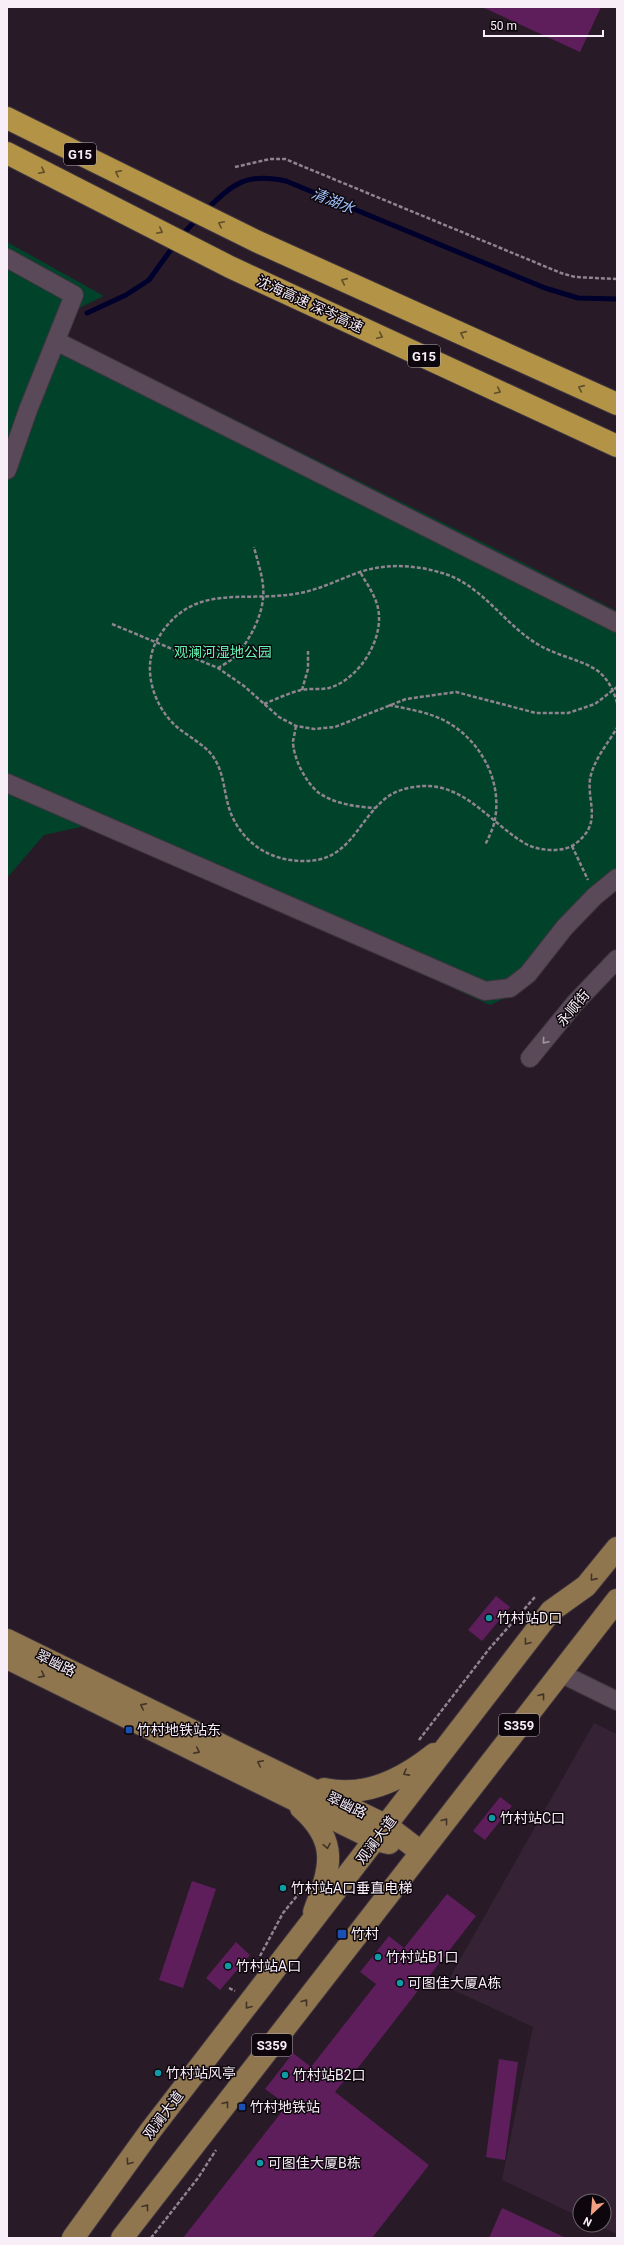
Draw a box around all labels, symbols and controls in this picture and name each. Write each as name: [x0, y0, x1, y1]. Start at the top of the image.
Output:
scale bar: [484, 12, 603, 38]
text: 50 m: [490, 19, 517, 33]
road number: G15: [64, 143, 96, 165]
one-way arrow: [38, 166, 45, 174]
one-way arrow: [115, 170, 122, 178]
water label: 清湖水: [309, 184, 358, 218]
one-way arrow: [218, 221, 226, 229]
one-way arrow: [156, 226, 163, 234]
street label: 沈海高速 深岑高速: [254, 272, 366, 336]
one-way arrow: [341, 278, 349, 286]
one-way arrow: [376, 331, 383, 339]
one-way arrow: [459, 331, 466, 339]
road number: G15: [408, 345, 440, 367]
one-way arrow: [578, 385, 586, 393]
one-way arrow: [494, 386, 501, 394]
park label: 观澜河湿地公园: [174, 644, 272, 660]
street label: 永顺街: [553, 987, 593, 1029]
one-way arrow: [543, 1036, 550, 1043]
one-way arrow: [590, 1573, 597, 1581]
place label: 竹村站D口: [497, 1610, 562, 1626]
marker: 竹村站D口: [484, 1613, 494, 1623]
one-way arrow: [525, 1638, 532, 1645]
street label: 翠幽路: [34, 1647, 78, 1679]
one-way arrow: [38, 1670, 45, 1678]
one-way arrow: [537, 1693, 544, 1700]
one-way arrow: [140, 1703, 147, 1711]
road number: S359: [499, 1714, 539, 1736]
place label: 竹村地铁站东: [137, 1722, 221, 1738]
marker: 竹村地铁站东: [124, 1725, 134, 1735]
one-way arrow: [192, 1746, 200, 1754]
one-way arrow: [256, 1760, 264, 1768]
one-way arrow: [402, 1768, 410, 1776]
street label: 翠幽路: [325, 1789, 369, 1821]
place label: 竹村站C口: [500, 1810, 565, 1826]
street label: 观澜大道: [353, 1813, 399, 1867]
marker: 竹村站C口: [487, 1813, 497, 1823]
one-way arrow: [440, 1818, 447, 1825]
one-way arrow: [322, 1843, 331, 1849]
place label: 竹村站A口垂直电梯: [291, 1880, 412, 1896]
marker: 竹村站A口垂直电梯: [278, 1883, 288, 1893]
place label: 竹村: [351, 1926, 379, 1942]
marker: 竹村: [336, 1928, 348, 1940]
place label: 竹村站B1口: [386, 1949, 459, 1965]
marker: 竹村站B1口: [373, 1952, 383, 1962]
place label: 竹村站A口: [236, 1958, 301, 1974]
marker: 竹村站A口: [223, 1961, 233, 1971]
place label: 可图佳大厦A栋: [408, 1975, 501, 1991]
marker: 可图佳大厦A栋: [395, 1978, 405, 1988]
one-way arrow: [301, 1999, 308, 2006]
one-way arrow: [246, 2001, 253, 2008]
road number: S359: [252, 2034, 292, 2056]
place label: 竹村站风亭: [166, 2065, 236, 2081]
place label: 竹村站B2口: [293, 2067, 366, 2083]
marker: 竹村站风亭: [153, 2068, 163, 2078]
marker: 竹村站B2口: [280, 2070, 290, 2080]
street label: 观澜大道: [140, 2088, 186, 2142]
place label: 竹村地铁站: [250, 2099, 320, 2115]
one-way arrow: [221, 2102, 228, 2109]
marker: 竹村地铁站: [237, 2102, 247, 2112]
place label: 可图佳大厦B栋: [268, 2155, 361, 2171]
one-way arrow: [126, 2157, 133, 2164]
marker: 可图佳大厦B栋: [255, 2158, 265, 2168]
north arrow: [572, 2193, 612, 2233]
one-way arrow: [142, 2205, 149, 2212]
text: N: [581, 2214, 594, 2229]

